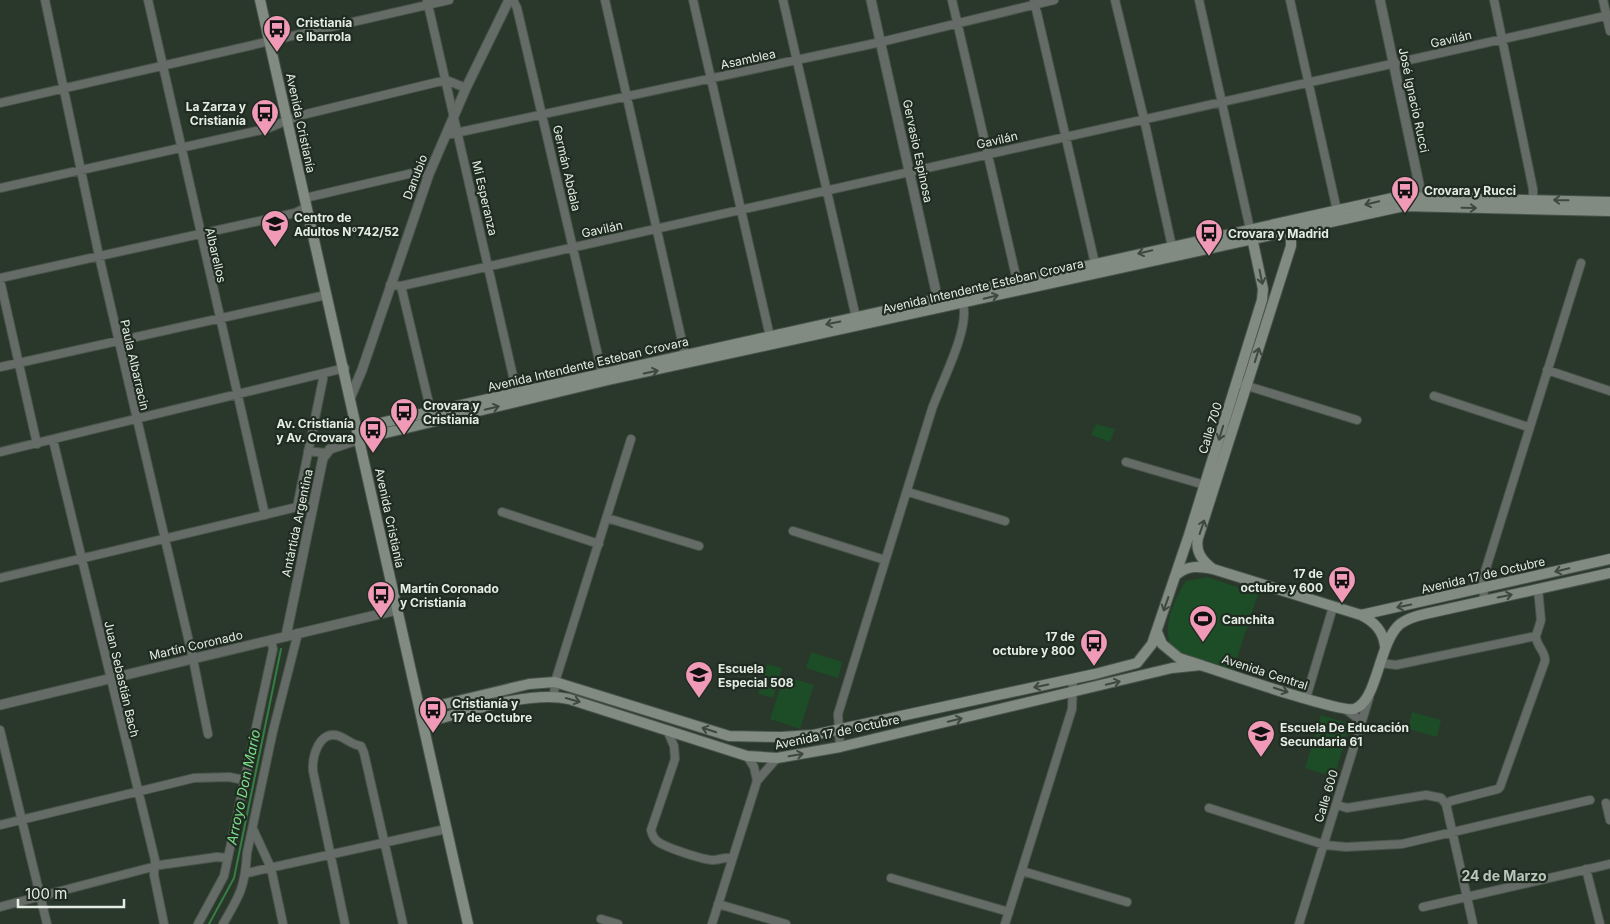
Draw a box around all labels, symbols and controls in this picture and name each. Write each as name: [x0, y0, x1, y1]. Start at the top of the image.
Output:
bus stop icon: Cristianía e Ibarrola: [262, 14, 292, 53]
place label: Cristianía e Ibarrola: [296, 15, 352, 44]
street label: Gavilán: [1429, 27, 1473, 51]
street label: Asamblea: [719, 46, 777, 72]
street label: José Ignacio Rucci: [1396, 46, 1432, 154]
street label: Avenida Cristianía: [283, 72, 319, 174]
bus stop icon: La Zarza y Cristianía: [250, 98, 280, 137]
street label: Gervasio Espinosa: [900, 98, 936, 204]
place label: La Zarza y Cristianía: [186, 99, 247, 128]
street label: Germán Abdala: [550, 124, 584, 212]
street label: Gavilán: [975, 128, 1019, 152]
street label: Danubio: [400, 152, 430, 202]
street label: Mi Esperanza: [469, 159, 501, 237]
bus stop icon: Crovara y Rucci: [1390, 175, 1420, 214]
place label: Crovara y Rucci: [1424, 183, 1516, 198]
one-way arrow: [1554, 196, 1570, 205]
one-way arrow: [1365, 199, 1381, 208]
one-way arrow: [1461, 203, 1477, 212]
school or university icon: Centro de Adultos Nº742/52: [260, 209, 290, 248]
place label: Centro de Adultos Nº742/52: [294, 210, 399, 239]
street label: Gavilán: [580, 217, 624, 241]
bus stop icon: Crovara y Madrid: [1194, 218, 1224, 257]
street label: Albarellos: [202, 226, 230, 284]
place label: Crovara y Madrid: [1228, 226, 1329, 241]
one-way arrow: [1137, 248, 1153, 257]
street label: Avenida Intendente Esteban Crovara: [881, 256, 1085, 316]
one-way arrow: [1256, 269, 1266, 285]
one-way arrow: [983, 292, 999, 301]
street label: Paula Albarracin: [117, 318, 153, 412]
one-way arrow: [825, 318, 841, 328]
street label: Avenida Intendente Esteban Crovara: [486, 334, 690, 394]
one-way arrow: [1253, 348, 1263, 364]
one-way arrow: [642, 366, 658, 376]
bus stop icon: Crovara y Cristianía: [389, 397, 419, 436]
place label: Crovara y Cristianía: [423, 398, 480, 427]
street label: Calle 700: [1195, 400, 1225, 456]
one-way arrow: [484, 403, 500, 412]
bus stop icon: Av. Cristianía y Av. Crovara: [358, 415, 388, 454]
place label: Av. Cristianía y Av. Crovara: [276, 416, 354, 445]
one-way arrow: [1216, 425, 1226, 441]
street label: Avenida Cristianía: [372, 467, 408, 569]
street label: Antártida Argentina: [278, 468, 316, 578]
one-way arrow: [1198, 519, 1207, 535]
street label: Avenida 17 de Octubre: [1419, 553, 1547, 597]
bus stop icon: 17 de octubre y 600: [1327, 565, 1357, 604]
place label: 17 de octubre y 600: [1241, 566, 1323, 595]
one-way arrow: [1555, 566, 1571, 575]
bus stop icon: Martín Coronado y Cristianía: [366, 580, 396, 619]
place label: Martín Coronado y Cristianía: [400, 581, 499, 610]
one-way arrow: [1497, 590, 1513, 600]
one-way arrow: [1161, 595, 1170, 611]
one-way arrow: [1396, 601, 1412, 611]
sports icon: Canchita: [1188, 604, 1218, 643]
place label: Canchita: [1222, 612, 1275, 627]
street label: Juan Sebastián Bach: [101, 619, 143, 739]
street label: Martín Coronado: [148, 627, 244, 663]
bus stop icon: 17 de octubre y 800: [1079, 628, 1109, 667]
place label: 17 de octubre y 800: [993, 629, 1075, 658]
street label: Avenida Central: [1220, 651, 1310, 693]
school or university icon: Escuela Especial 508: [684, 660, 714, 699]
place label: Escuela Especial 508: [718, 661, 794, 690]
one-way arrow: [1105, 678, 1121, 687]
one-way arrow: [1033, 682, 1049, 691]
one-way arrow: [1272, 686, 1288, 695]
bus stop icon: Cristianía y 17 de Octubre: [418, 695, 448, 734]
place label: Cristianía y 17 de Octubre: [452, 696, 532, 725]
one-way arrow: [565, 696, 581, 706]
street label: Avenida 17 de Octubre: [773, 711, 901, 753]
one-way arrow: [946, 715, 962, 724]
school or university icon: Escuela De Educación Secundaria 61: [1246, 719, 1276, 758]
place label: Escuela De Educación Secundaria 61: [1280, 720, 1409, 749]
one-way arrow: [702, 725, 718, 735]
water label: Arroyo Don Mario: [222, 728, 264, 847]
one-way arrow: [788, 749, 804, 759]
street label: Calle 600: [1311, 768, 1341, 824]
district label: 24 de Marzo: [1461, 867, 1547, 884]
scale bar: [18, 876, 124, 908]
text: 100 m: [25, 884, 67, 903]

